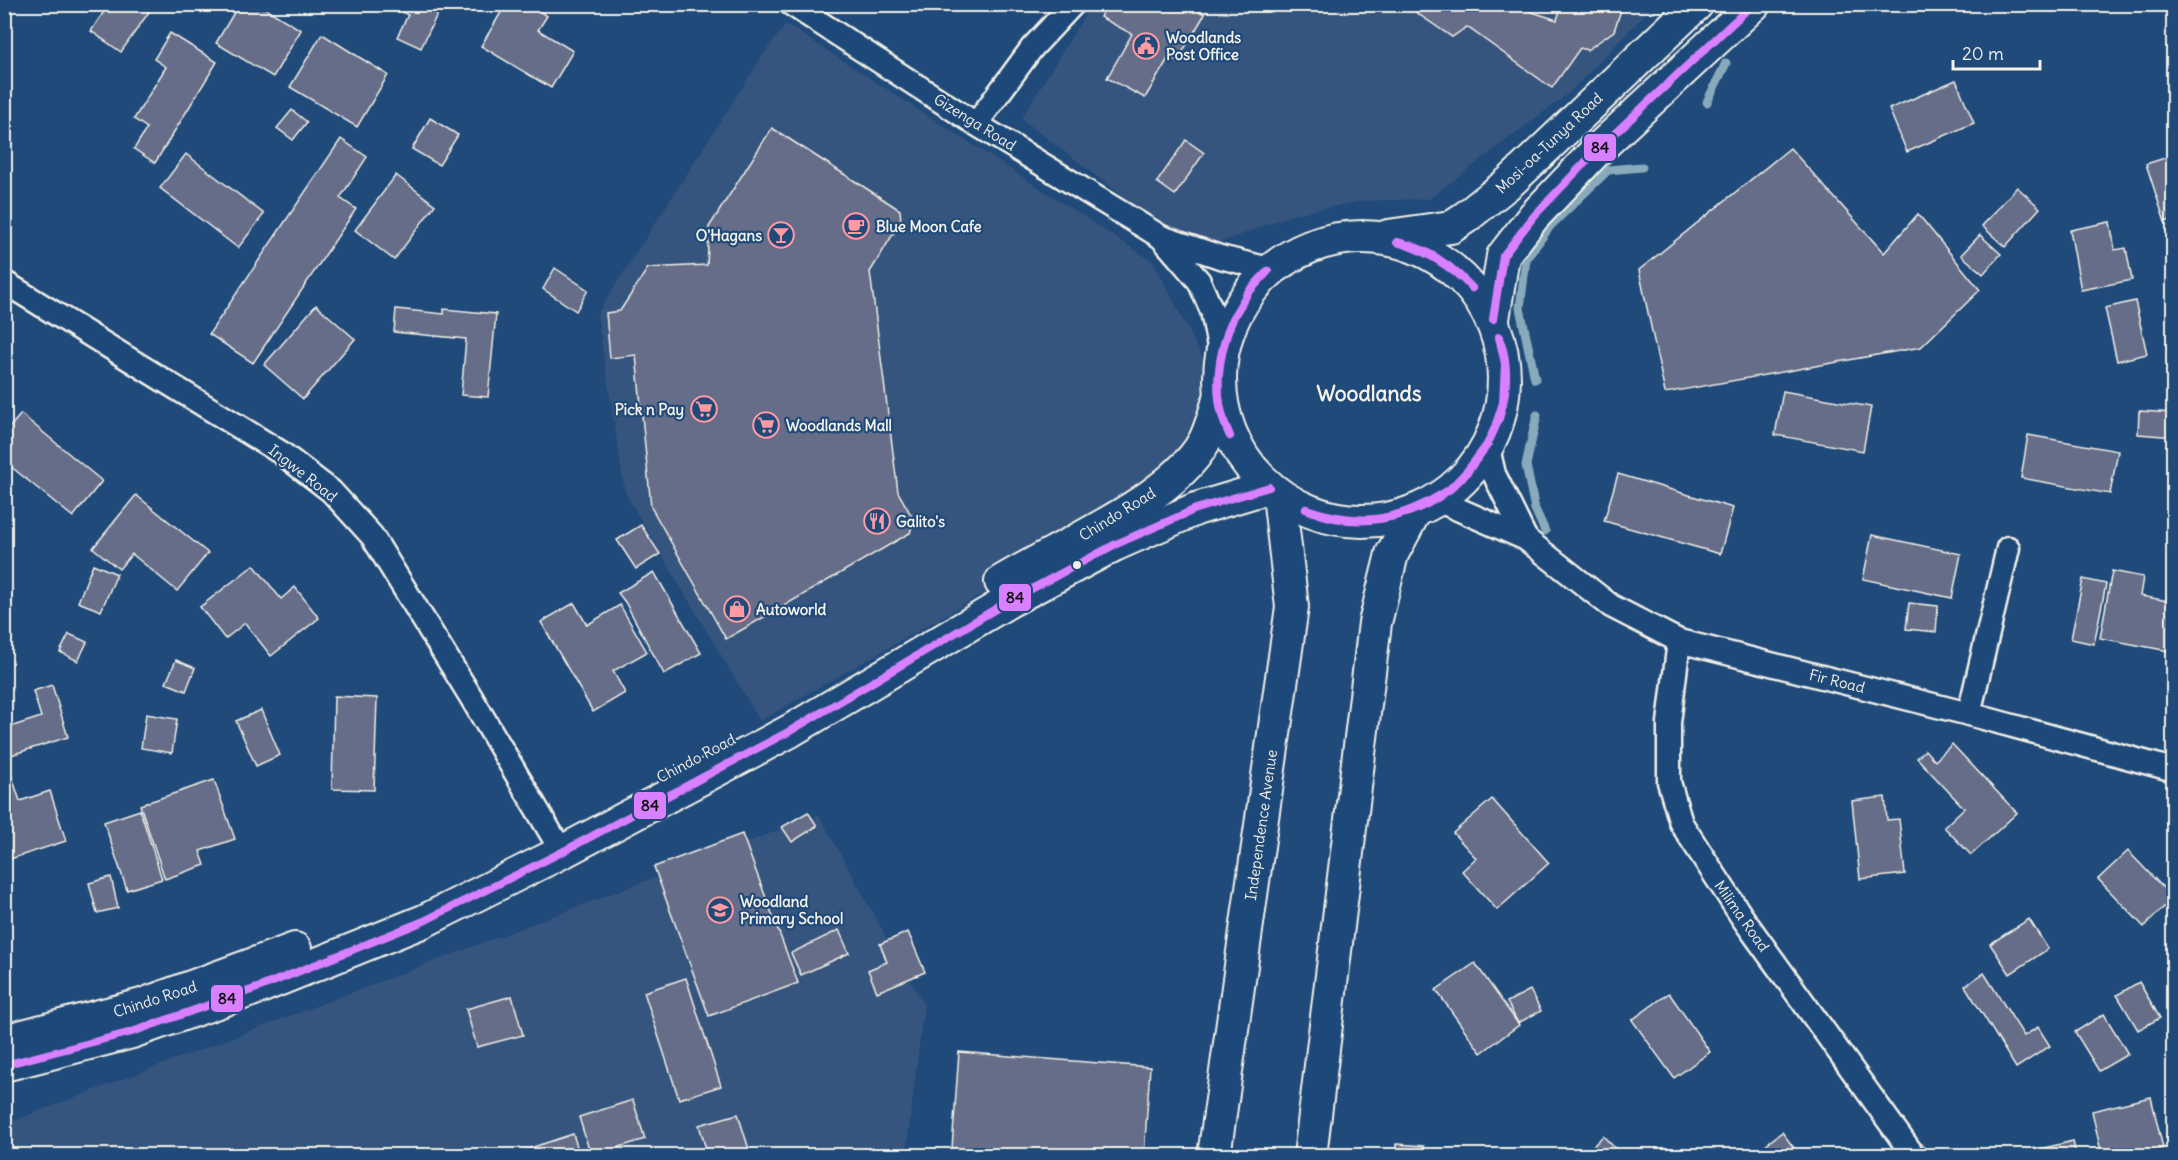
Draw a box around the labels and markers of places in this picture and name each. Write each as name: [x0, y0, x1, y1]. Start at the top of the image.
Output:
place label: Woodlands Post Office: [1166, 28, 1241, 64]
public building icon: Woodlands Post Office: [1131, 31, 1161, 61]
cafe icon: Blue Moon Cafe: [841, 211, 871, 241]
place label: Blue Moon Cafe: [876, 217, 982, 236]
bar icon: O'Hagans: [766, 220, 796, 250]
place label: O'Hagans: [696, 226, 762, 246]
supermarket icon: Pick n Pay: [689, 394, 719, 424]
place label: Pick n Pay: [615, 400, 684, 420]
supermarket icon: Woodlands Mall: [751, 410, 781, 440]
place label: Woodlands Mall: [786, 416, 892, 435]
restaurant icon: Galito's: [862, 506, 892, 536]
place label: Galito's: [896, 512, 945, 531]
unlabelled marker: [1071, 559, 1083, 571]
shop icon: Autoworld: [722, 594, 752, 624]
place label: Autoworld: [756, 600, 827, 619]
place label: Woodland Primary School: [740, 892, 843, 929]
school or university icon: Woodland Primary School: [705, 895, 735, 925]

